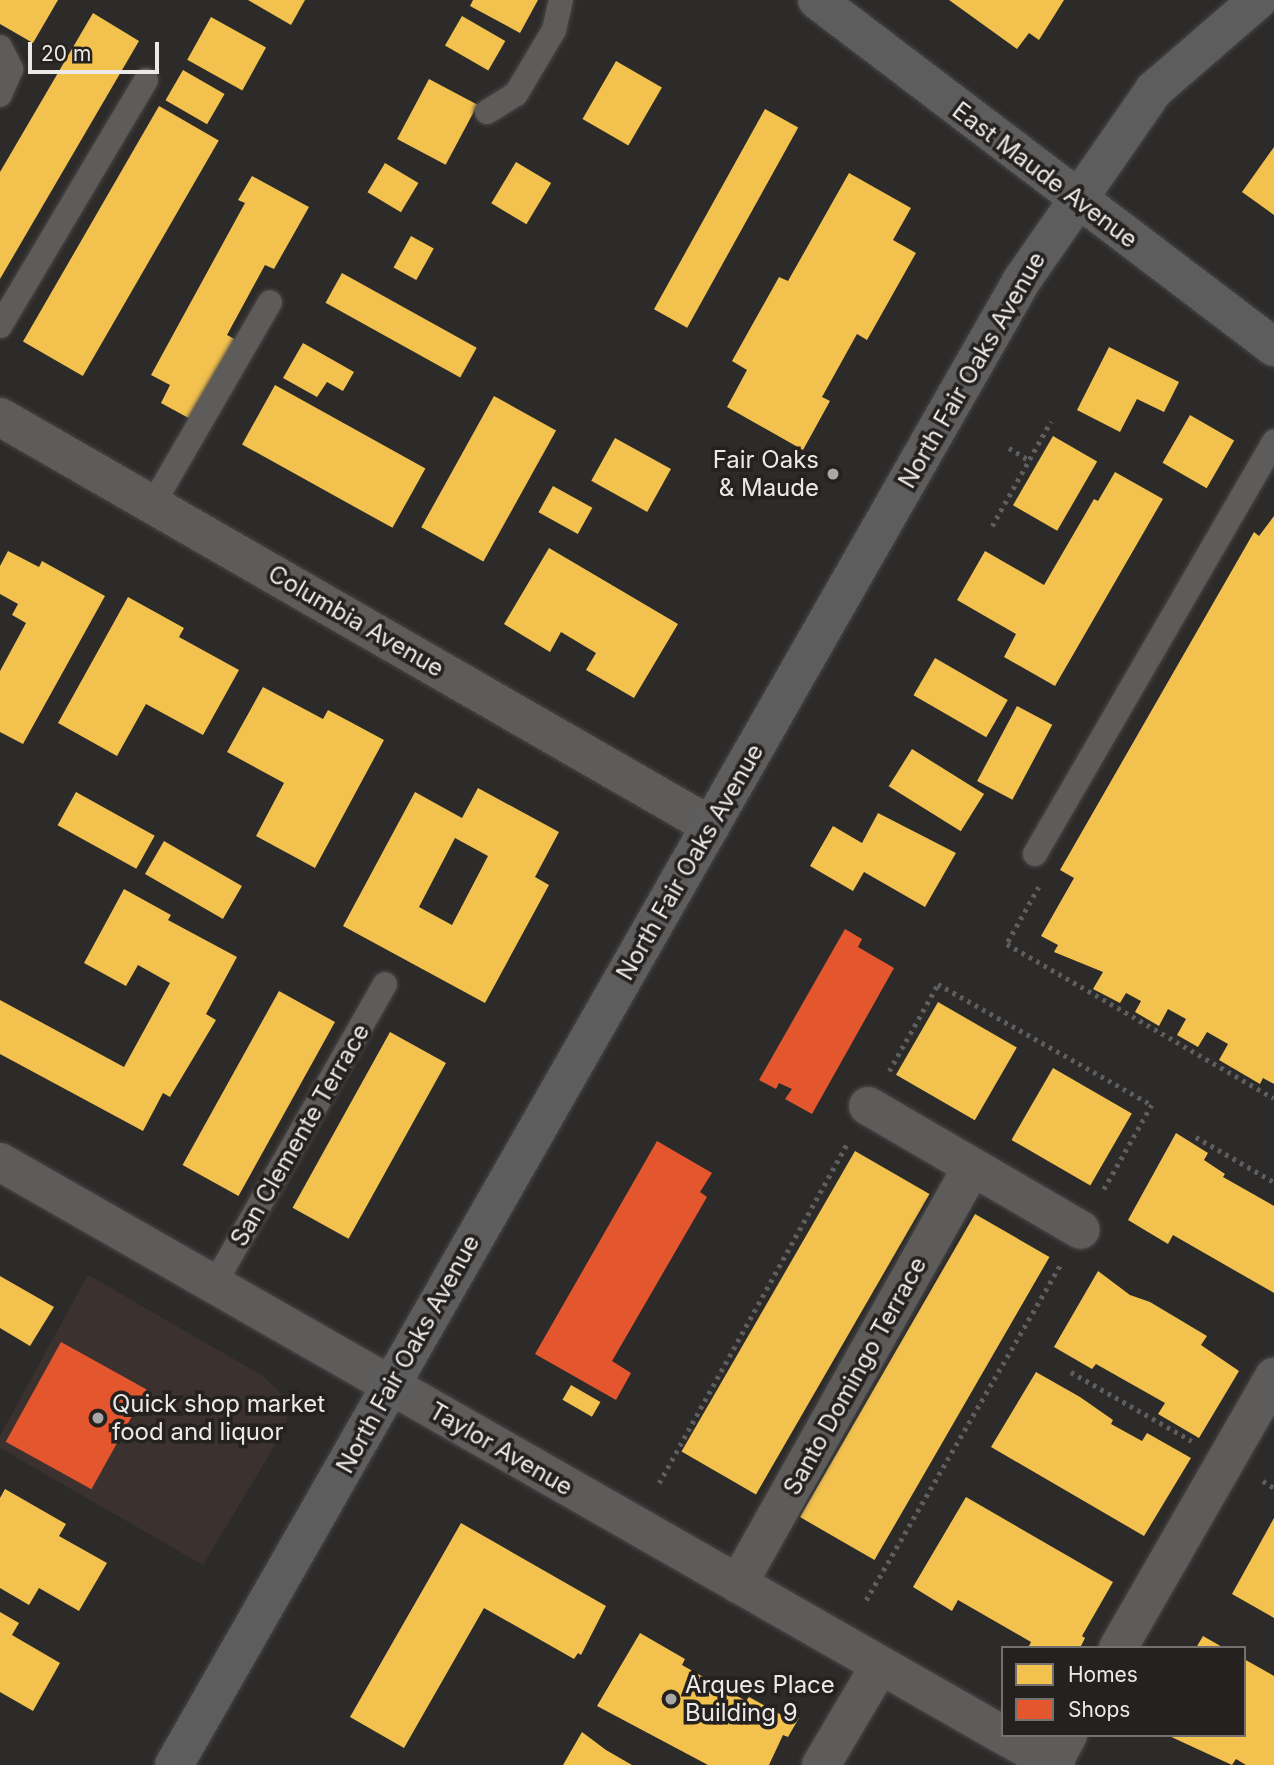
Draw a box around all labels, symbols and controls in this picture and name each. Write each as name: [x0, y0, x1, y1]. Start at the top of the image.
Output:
scale bar: [32, 28, 163, 72]
text: 20 m: [41, 41, 91, 66]
street label: East Maude Avenue: [947, 96, 1143, 254]
street label: North Fair Oaks Avenue: [893, 247, 1051, 493]
place label: Fair Oaks & Maude: [713, 446, 819, 502]
marker: Fair Oaks & Maude: [825, 466, 841, 482]
street label: Columbia Avenue: [263, 559, 449, 683]
street label: North Fair Oaks Avenue: [611, 739, 769, 985]
street label: San Clemente Terrace: [225, 1019, 375, 1251]
street label: North Fair Oaks Avenue: [330, 1230, 486, 1478]
street label: Santo Domingo Terrace: [778, 1252, 932, 1500]
place label: Quick shop market food and liquor: [112, 1390, 325, 1446]
street label: Taylor Avenue: [424, 1396, 578, 1502]
marker: Quick shop market food and liquor: [90, 1410, 106, 1426]
legend: [1001, 1646, 1246, 1737]
text: Homes: [1068, 1662, 1138, 1687]
place label: Arques Place Building 9: [685, 1671, 835, 1727]
marker: Arques Place Building 9: [663, 1691, 679, 1707]
text: Shops: [1068, 1697, 1130, 1722]

